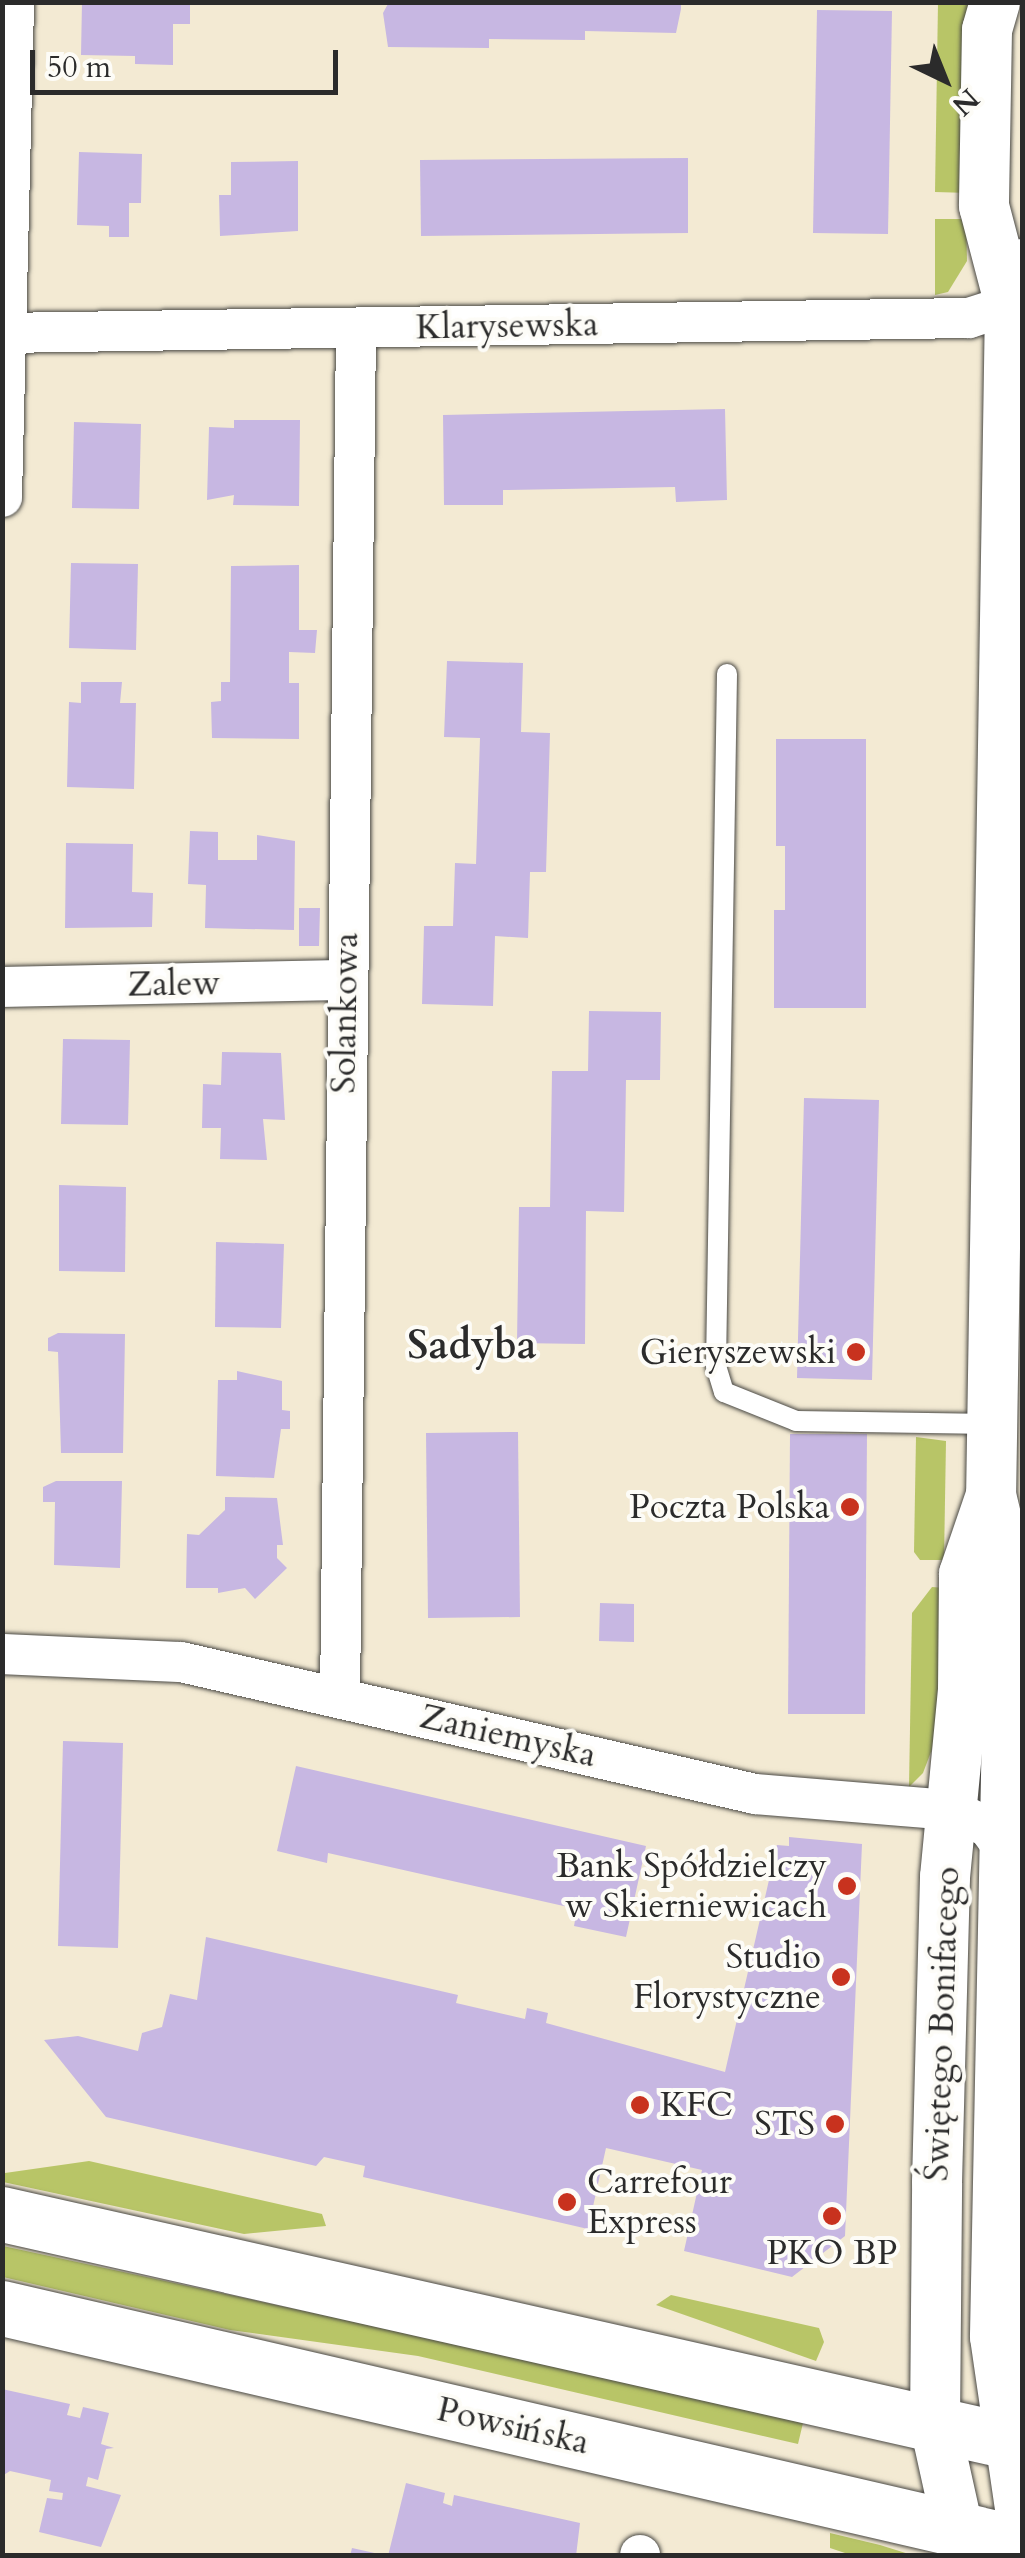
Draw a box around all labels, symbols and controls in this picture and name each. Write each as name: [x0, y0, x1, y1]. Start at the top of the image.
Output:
scale bar: [35, 30, 342, 92]
north arrow: [895, 30, 995, 130]
text: 50 m: [47, 47, 111, 88]
text: N: [944, 80, 987, 124]
street label: Klarysewska: [415, 303, 599, 349]
street label: Solankowa: [323, 932, 367, 1094]
street label: Zalew: [127, 962, 221, 1006]
district label: Sadyba: [407, 1322, 537, 1370]
place label: Gieryszewski: [640, 1331, 836, 1373]
marker: Gieryszewski: [845, 1341, 867, 1363]
place label: Poczta Polska: [629, 1486, 830, 1528]
marker: Poczta Polska: [839, 1496, 861, 1518]
street label: Zaniemyska: [416, 1695, 600, 1777]
place label: Bank Spółdzielczy w Skierniewicach: [556, 1845, 827, 1927]
street label: Świętego Bonifacego: [916, 1866, 968, 2182]
marker: Bank Spółdzielczy w Skierniewicach: [836, 1875, 858, 1897]
place label: Studio Florystyczne: [633, 1936, 821, 2018]
marker: Studio Florystyczne: [830, 1966, 852, 1988]
place label: KFC: [660, 2084, 733, 2126]
marker: KFC: [629, 2094, 651, 2116]
place label: STS: [754, 2103, 815, 2145]
marker: STS: [824, 2113, 846, 2135]
place label: Carrefour Express: [587, 2161, 732, 2243]
marker: Carrefour Express: [556, 2191, 578, 2213]
marker: PKO BP: [821, 2205, 843, 2227]
place label: PKO BP: [767, 2232, 897, 2274]
street label: Powsińska: [433, 2388, 593, 2464]

